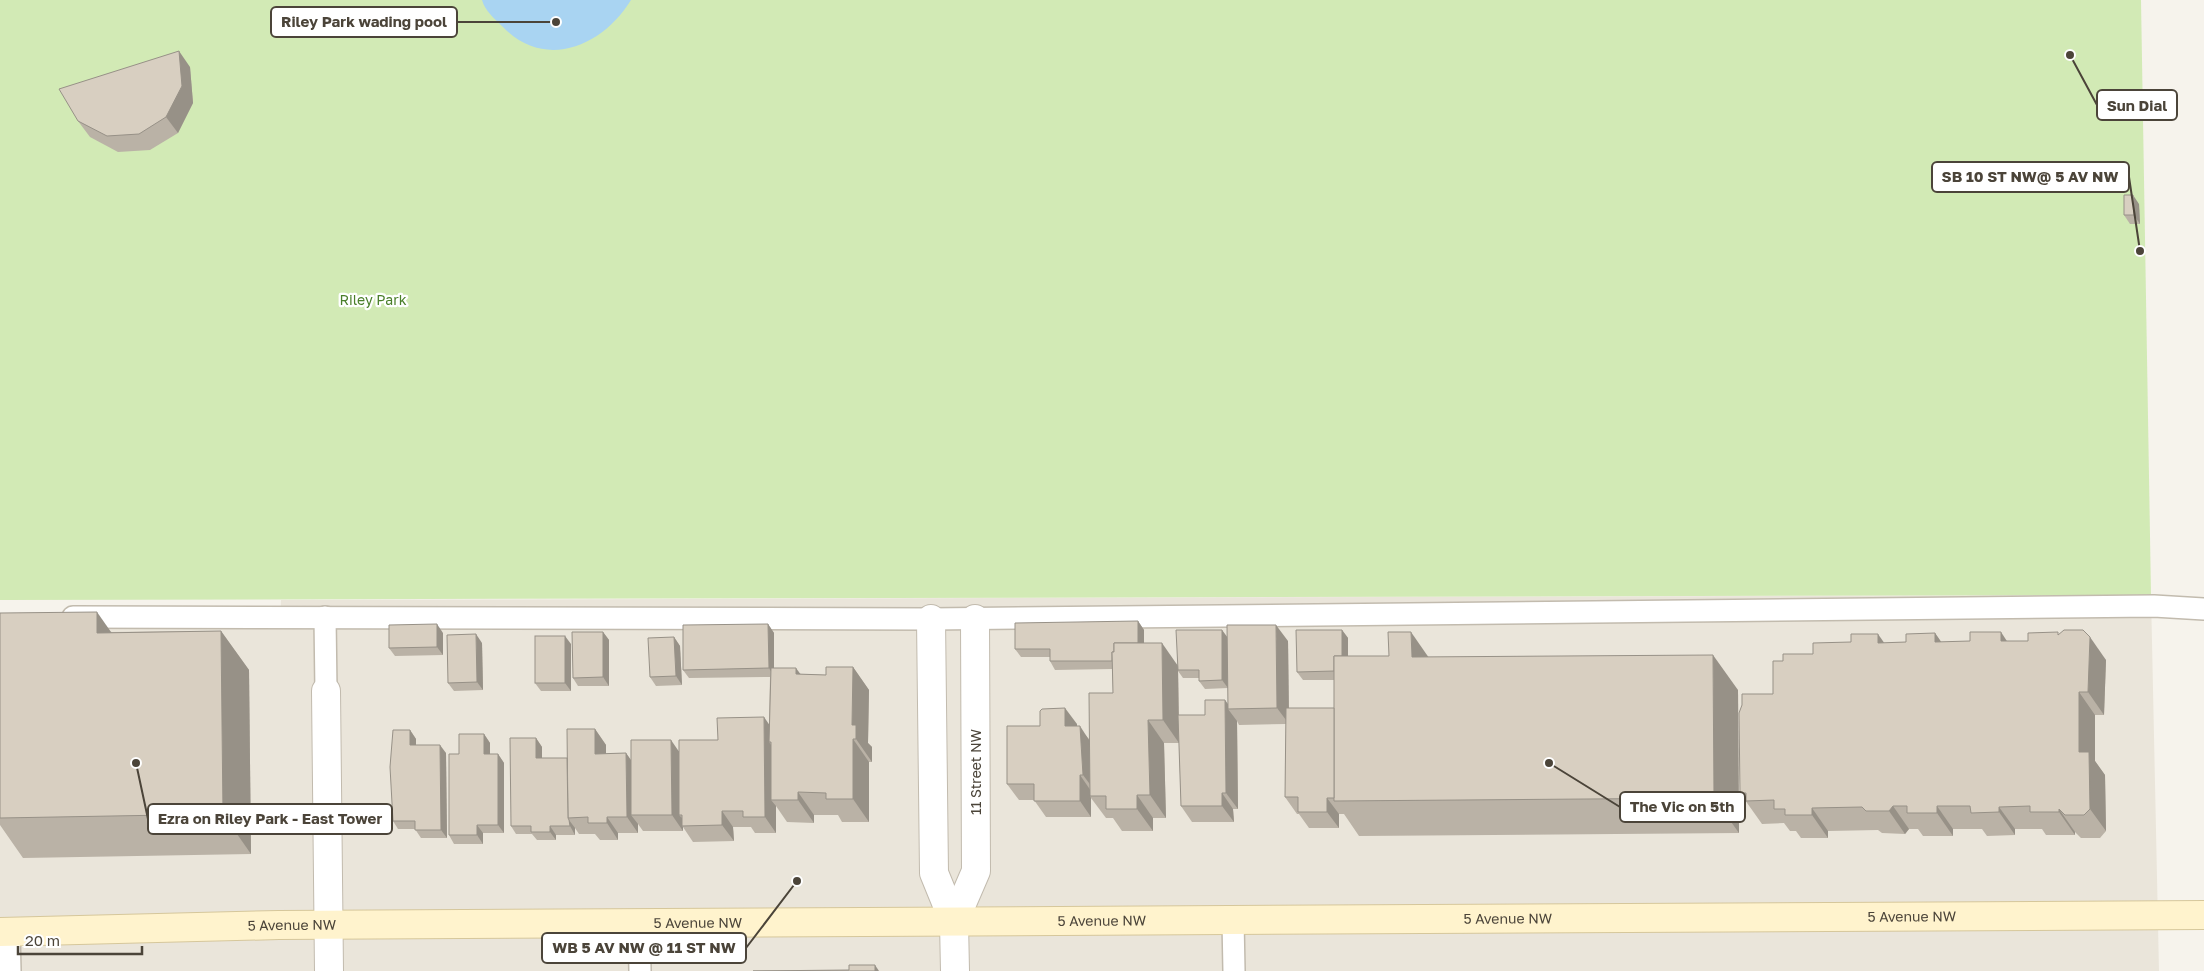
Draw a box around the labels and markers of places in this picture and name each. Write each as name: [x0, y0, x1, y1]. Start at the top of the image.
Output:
callout: Riley Park wading pool: [271, 7, 457, 37]
callout: Sun Dial: [2097, 90, 2177, 120]
callout: SB 10 ST NW@ 5 AV NW: [1932, 162, 2129, 192]
callout: The Vic on 5th: [1620, 792, 1745, 822]
callout: Ezra on Riley Park - East Tower: [148, 804, 392, 834]
callout: WB 5 AV NW @ 11 ST NW: [542, 933, 746, 963]

